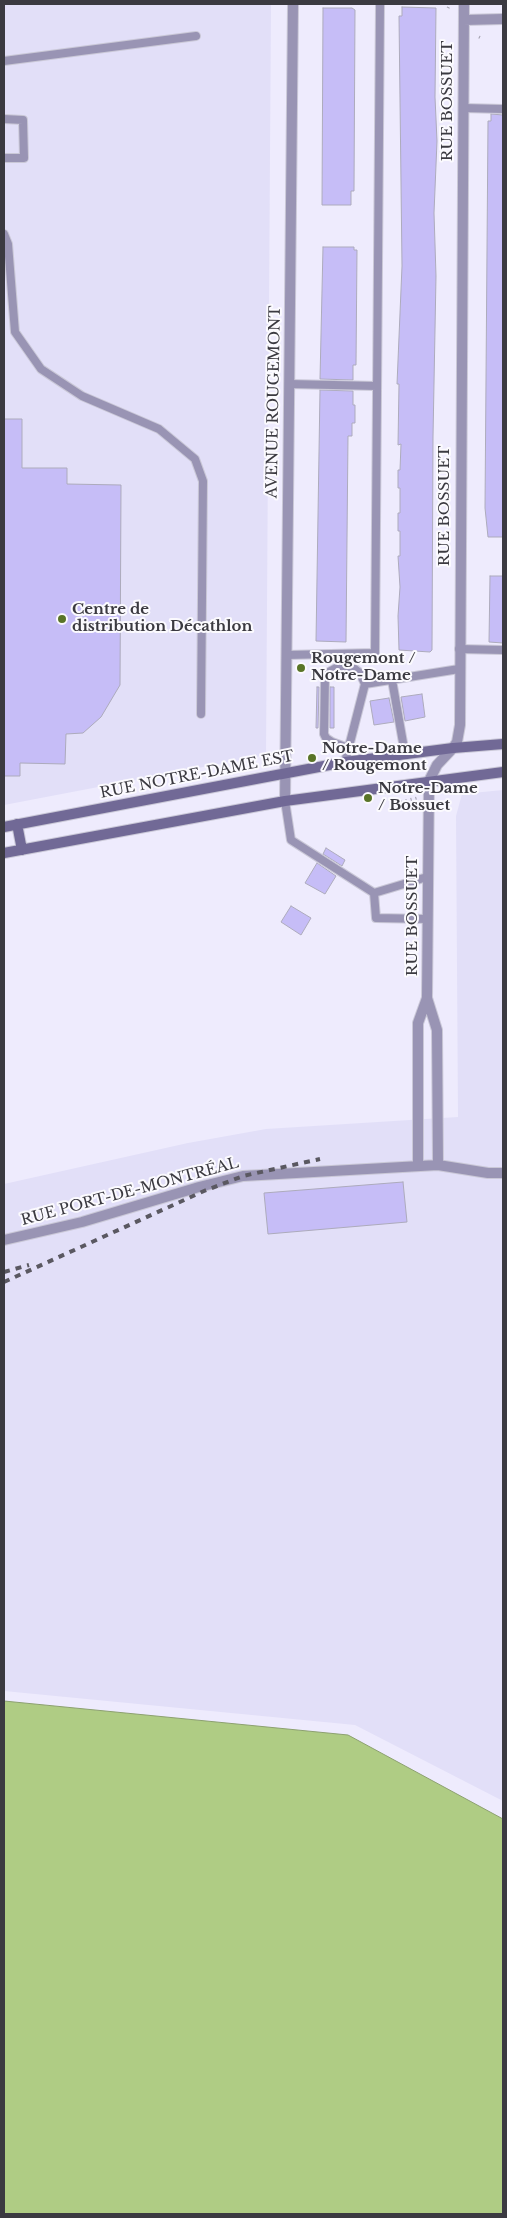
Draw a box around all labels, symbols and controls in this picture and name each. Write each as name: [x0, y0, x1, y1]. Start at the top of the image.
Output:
street label: RUE BOSSUET: [439, 41, 457, 161]
street label: AVENUE ROUGEMONT: [263, 306, 285, 498]
street label: RUE BOSSUET: [436, 446, 454, 566]
place label: Centre de distribution Décathlon: [72, 601, 252, 636]
marker: Centre de distribution Décathlon: [56, 613, 68, 625]
place label: Rougemont / Notre-Dame: [311, 650, 416, 685]
marker: Rougemont / Notre-Dame: [295, 662, 307, 674]
place label: Notre-Dame / Rougemont: [322, 740, 427, 775]
street label: RUE NOTRE-DAME EST: [99, 747, 295, 803]
marker: Notre-Dame / Rougemont: [306, 752, 318, 764]
place label: Notre-Dame / Bossuet: [378, 780, 478, 815]
marker: Notre-Dame / Bossuet: [362, 792, 374, 804]
street label: RUE BOSSUET: [404, 856, 422, 976]
street label: RUE PORT-DE-MONTRÉAL: [19, 1154, 241, 1230]

